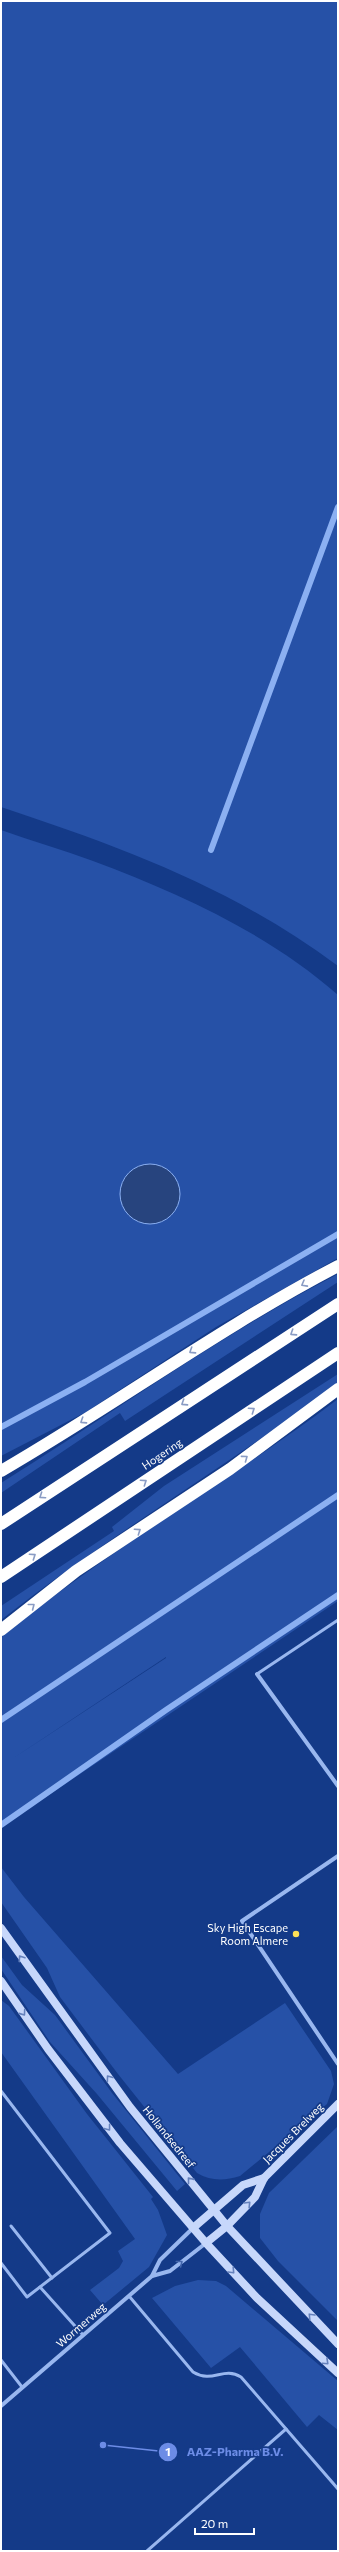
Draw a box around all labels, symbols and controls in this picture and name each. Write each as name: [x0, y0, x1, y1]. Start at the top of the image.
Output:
one-way arrow: [300, 1279, 308, 1287]
one-way arrow: [291, 1328, 298, 1335]
one-way arrow: [189, 1346, 196, 1353]
one-way arrow: [181, 1399, 188, 1406]
one-way arrow: [248, 1407, 255, 1415]
one-way arrow: [80, 1417, 87, 1424]
street label: Hogering: [139, 1435, 184, 1472]
one-way arrow: [241, 1456, 248, 1463]
one-way arrow: [139, 1480, 146, 1487]
one-way arrow: [39, 1491, 46, 1499]
one-way arrow: [133, 1528, 140, 1535]
one-way arrow: [29, 1553, 36, 1560]
one-way arrow: [27, 1604, 34, 1611]
place label: Sky High Escape Room Almere: [207, 1921, 288, 1947]
marker: Sky High Escape Room Almere: [291, 1929, 301, 1939]
one-way arrow: [19, 1955, 26, 1962]
one-way arrow: [18, 2008, 25, 2015]
one-way arrow: [107, 2076, 114, 2083]
street label: Jacques Brelweg: [260, 2100, 326, 2166]
street label: Hollandsedreef: [140, 2103, 199, 2171]
one-way arrow: [104, 2123, 111, 2130]
one-way arrow: [187, 2178, 194, 2185]
one-way arrow: [244, 2201, 251, 2208]
one-way arrow: [176, 2260, 183, 2267]
one-way arrow: [228, 2266, 235, 2274]
street label: Wormerweg: [53, 2299, 108, 2350]
one-way arrow: [309, 2313, 316, 2321]
one-way arrow: [321, 2357, 329, 2364]
callout: AAZ-Pharma B.V.: [158, 2440, 291, 2464]
text: 1: [165, 2444, 171, 2458]
text: AAZ-Pharma B.V.: [187, 2444, 283, 2458]
scale bar: [195, 2510, 254, 2536]
text: 20 m: [201, 2516, 228, 2530]

